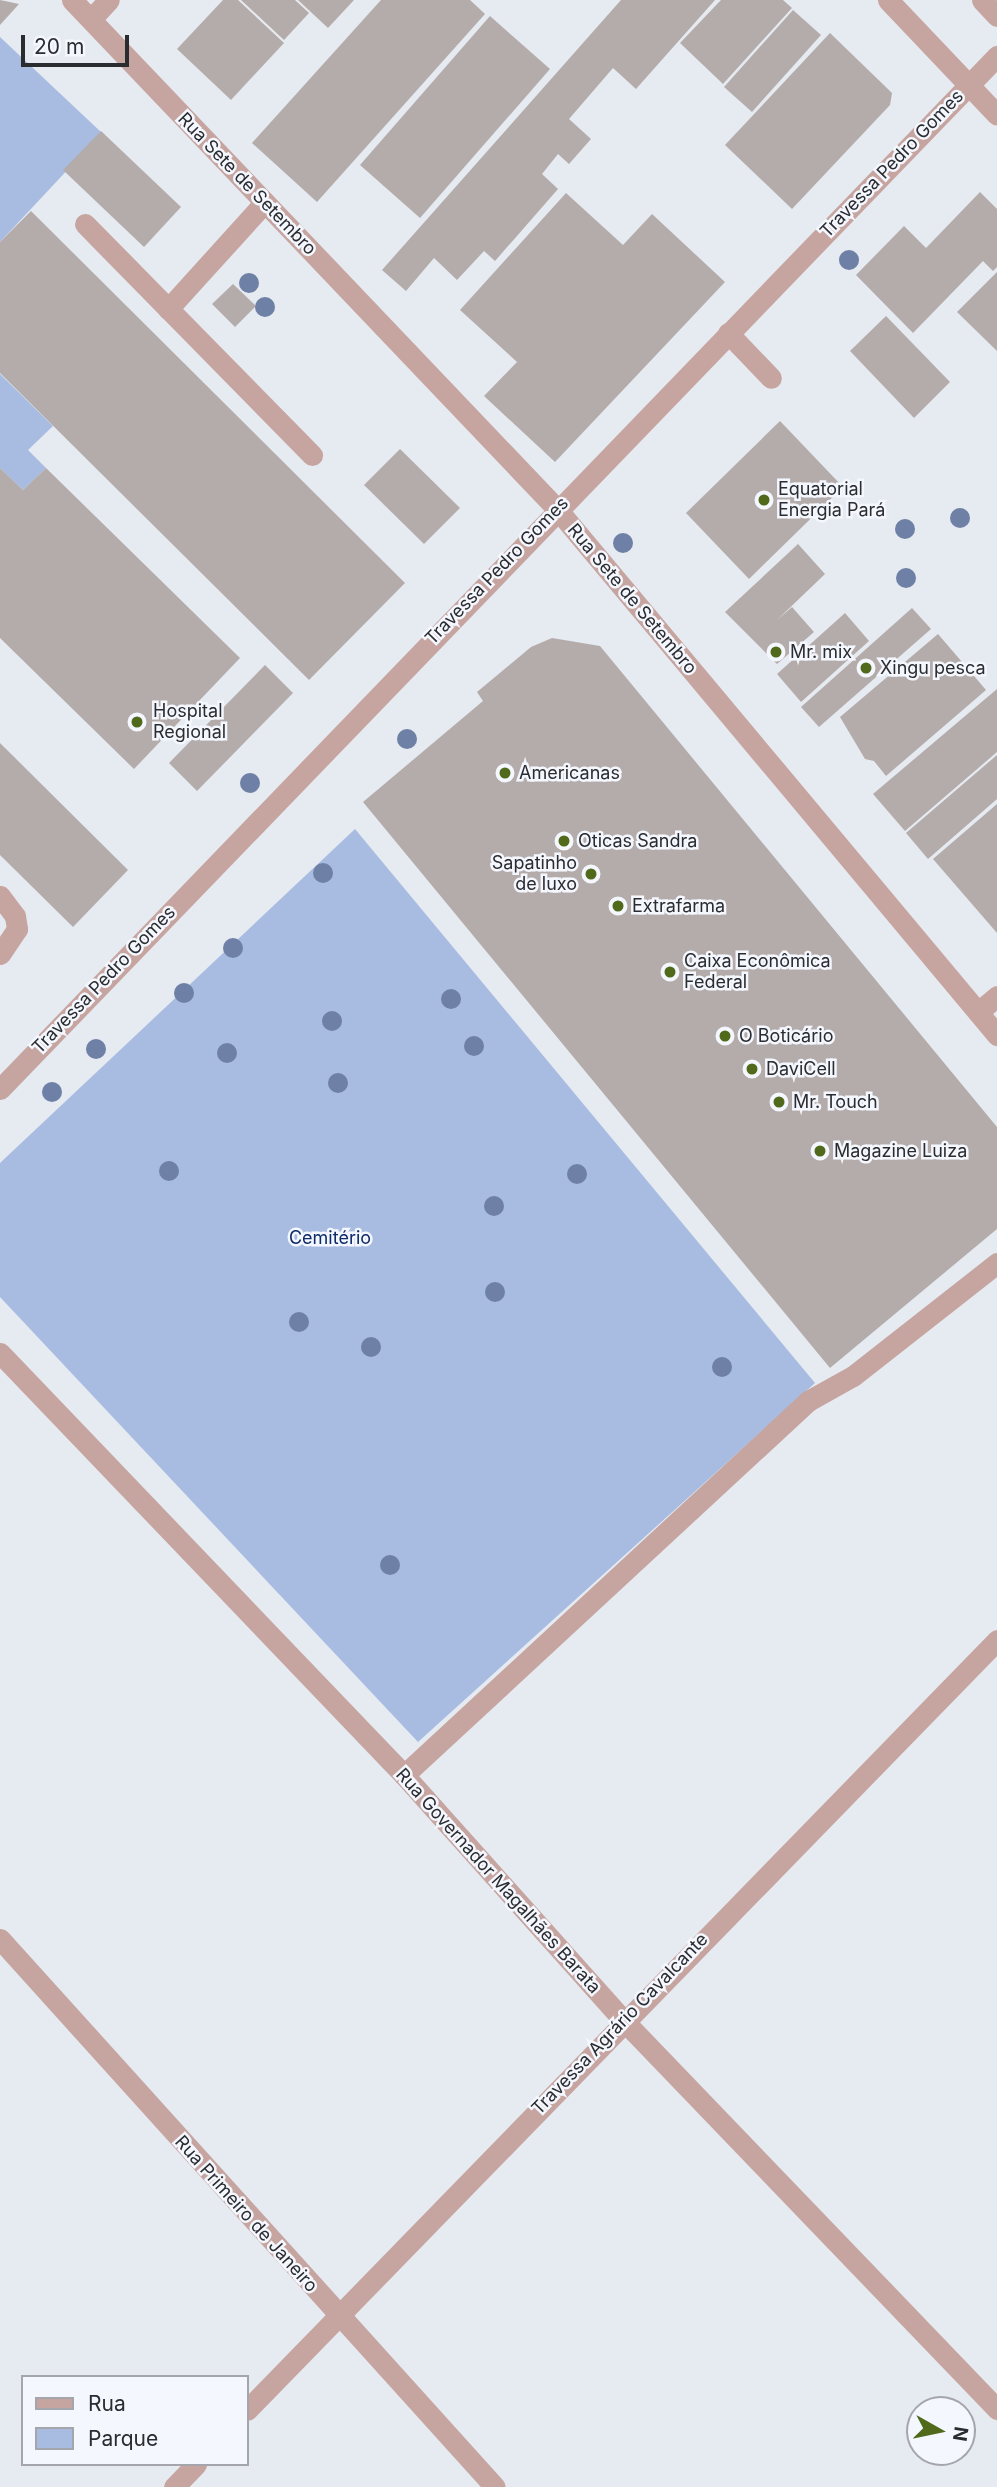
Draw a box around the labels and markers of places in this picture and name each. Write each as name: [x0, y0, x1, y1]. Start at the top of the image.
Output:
place label: Equatorial Energia Pará: [778, 479, 885, 522]
marker: Equatorial Energia Pará: [756, 492, 772, 508]
place label: Mr. mix: [790, 641, 852, 663]
marker: Mr. mix: [768, 644, 784, 660]
place label: Xingu pesca: [880, 657, 986, 679]
marker: Xingu pesca: [858, 660, 874, 676]
place label: Hospital Regional: [153, 701, 226, 744]
marker: Hospital Regional: [127, 712, 147, 732]
place label: Americanas: [519, 762, 620, 784]
marker: Americanas: [497, 765, 513, 781]
place label: Oticas Sandra: [578, 830, 697, 852]
marker: Oticas Sandra: [556, 833, 572, 849]
place label: Sapatinho de luxo: [492, 853, 577, 896]
marker: Sapatinho de luxo: [583, 866, 599, 882]
place label: Extrafarma: [632, 895, 725, 917]
marker: Extrafarma: [610, 898, 626, 914]
place label: Caixa Econômica Federal: [684, 951, 831, 993]
marker: Caixa Econômica Federal: [662, 964, 678, 980]
place label: O Boticário: [739, 1025, 833, 1047]
marker: O Boticário: [717, 1028, 733, 1044]
place label: DaviCell: [766, 1058, 836, 1080]
marker: DaviCell: [744, 1061, 760, 1077]
place label: Mr. Touch: [793, 1091, 878, 1113]
marker: Mr. Touch: [771, 1094, 787, 1110]
place label: Magazine Luiza: [834, 1140, 967, 1162]
marker: Magazine Luiza: [812, 1143, 828, 1159]

